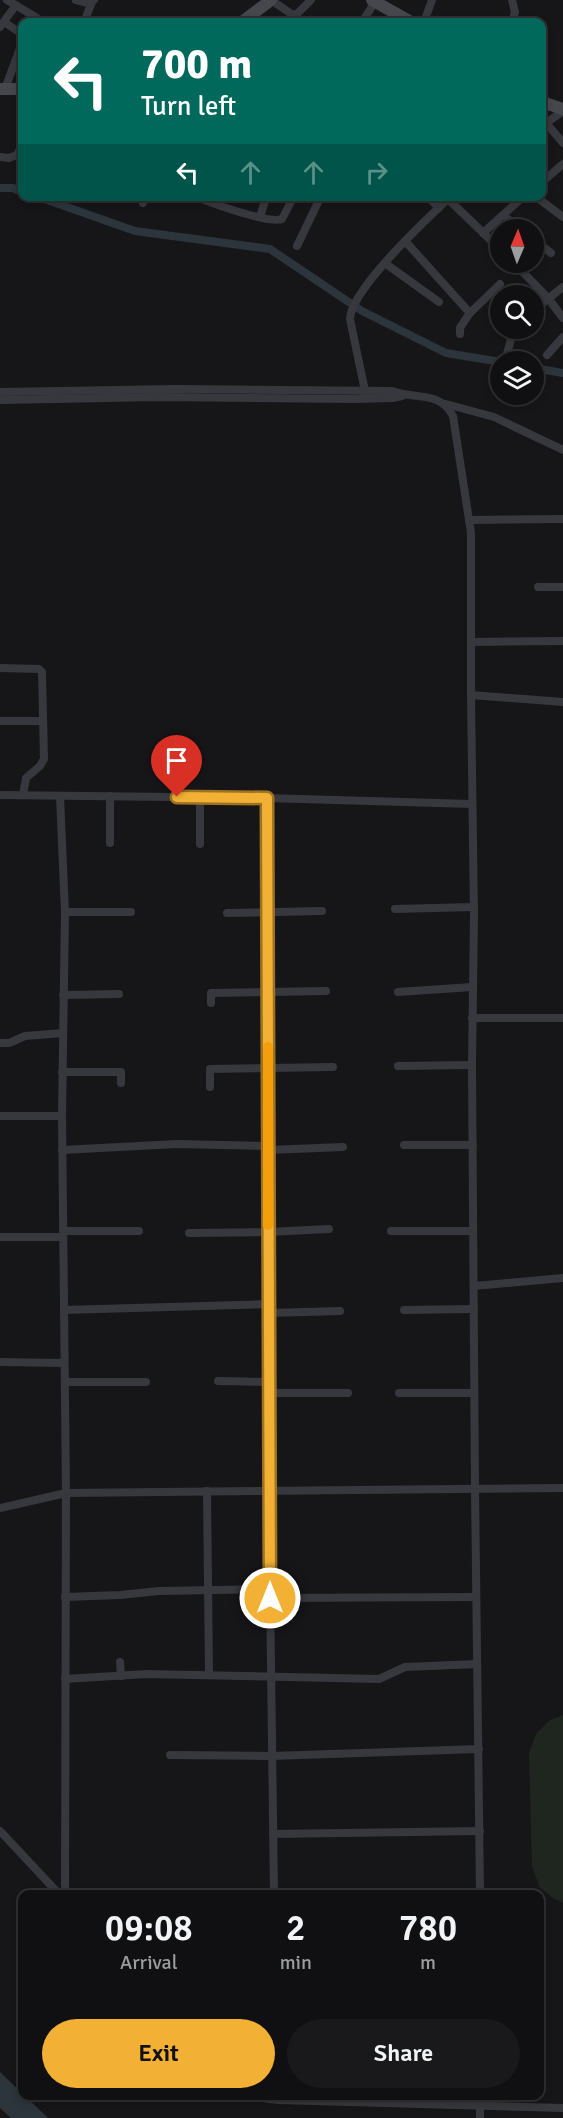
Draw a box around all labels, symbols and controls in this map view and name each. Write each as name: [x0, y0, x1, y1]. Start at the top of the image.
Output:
text: 700 m: [141, 39, 252, 90]
icon: left: [42, 42, 120, 120]
text: Turn left: [141, 90, 236, 123]
icon: left: [171, 156, 204, 189]
icon: ahead: [234, 156, 267, 189]
icon: ahead: [297, 156, 330, 189]
icon: right: [360, 156, 393, 189]
north arrow: [490, 219, 544, 273]
map controls: [490, 219, 544, 405]
button: search: [490, 285, 544, 339]
button: layers: [490, 351, 544, 405]
pin: [151, 735, 202, 797]
icon: arrive: [160, 744, 193, 777]
position arrow: [238, 1566, 302, 1630]
text: 09:08: [105, 1906, 193, 1951]
text: 2: [286, 1906, 306, 1951]
text: 780: [399, 1906, 457, 1951]
text: Arrival: [120, 1950, 178, 1975]
text: min: [280, 1950, 312, 1975]
text: m: [420, 1950, 436, 1975]
button: Exit: [42, 2019, 275, 2088]
button: Share: [287, 2019, 520, 2088]

